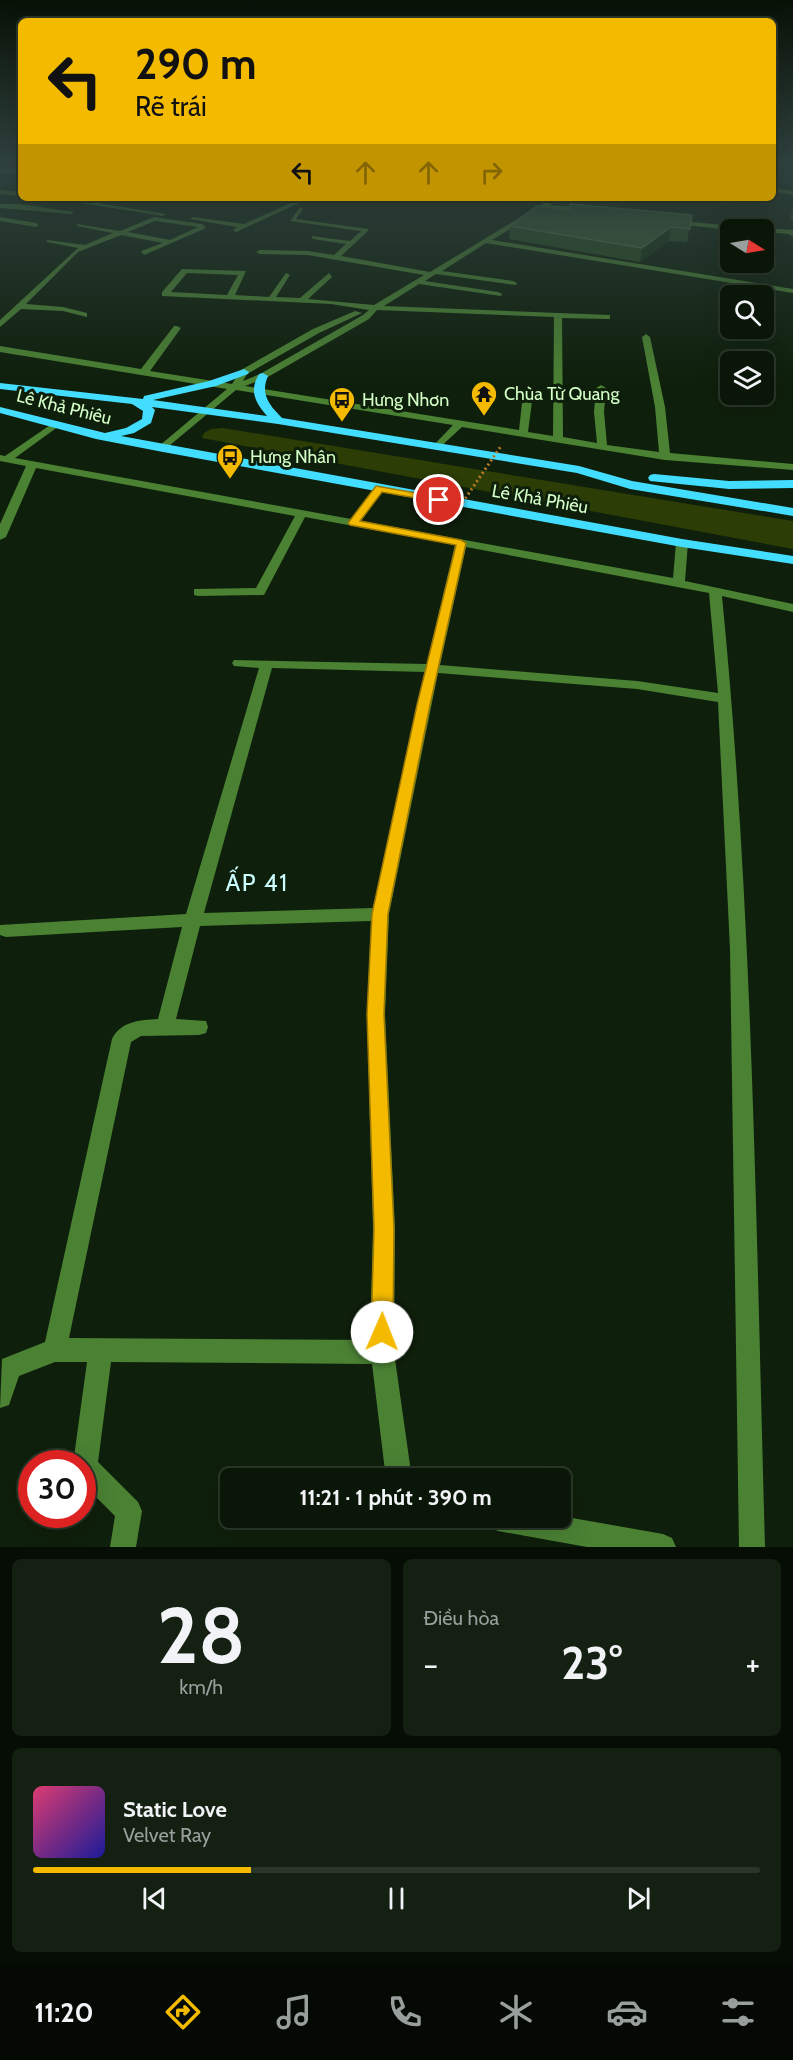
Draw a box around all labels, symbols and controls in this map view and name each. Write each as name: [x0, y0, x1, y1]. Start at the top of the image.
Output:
text: 290 m: [135, 38, 256, 90]
icon: left: [36, 42, 114, 120]
text: Rẽ trái: [135, 90, 207, 123]
icon: left: [286, 156, 319, 189]
icon: ahead: [349, 156, 382, 189]
icon: ahead: [412, 156, 445, 189]
icon: right: [475, 156, 508, 189]
north arrow: [720, 219, 774, 273]
map controls: [720, 219, 774, 405]
button: search: [720, 285, 774, 339]
button: layers: [720, 351, 774, 405]
temple icon: Chùa Từ Quang: [469, 379, 499, 417]
place label: Chùa Từ Quang: [504, 383, 620, 405]
street label: Lê Khả Phiêu: [14, 385, 114, 429]
bus stop icon: Hưng Nhơn: [327, 385, 357, 423]
place label: Hưng Nhơn: [362, 389, 449, 411]
bus stop icon: Hưng Nhân: [215, 442, 245, 480]
place label: Hưng Nhân: [250, 446, 336, 468]
pin: [413, 474, 464, 525]
street label: Lê Khả Phiêu: [490, 480, 590, 518]
icon: arrive: [422, 483, 455, 516]
district label: ẤP 41: [225, 866, 289, 897]
position arrow: [350, 1300, 414, 1364]
speed limit sign: 30: [18, 1450, 96, 1528]
text: 11:21 · 1 phút · 390 m: [299, 1484, 492, 1511]
text: 28: [157, 1588, 245, 1683]
text: Điều hòa: [424, 1606, 499, 1630]
text: 23°: [561, 1636, 622, 1690]
text: −: [424, 1644, 438, 1684]
text: +: [745, 1644, 760, 1684]
text: km/h: [179, 1675, 223, 1699]
text: Static Love: [123, 1796, 227, 1823]
text: Velvet Ray: [123, 1823, 211, 1847]
icon: previous: [138, 1882, 171, 1915]
icon: pause: [380, 1882, 413, 1915]
icon: next: [622, 1882, 655, 1915]
icon: directions: [162, 1991, 204, 2033]
icon: music: [273, 1991, 315, 2033]
icon: phone: [384, 1991, 426, 2033]
icon: climate: [495, 1991, 537, 2033]
icon: car: [606, 1991, 648, 2033]
icon: filters: [717, 1991, 759, 2033]
text: 11:20: [34, 1996, 94, 2029]

